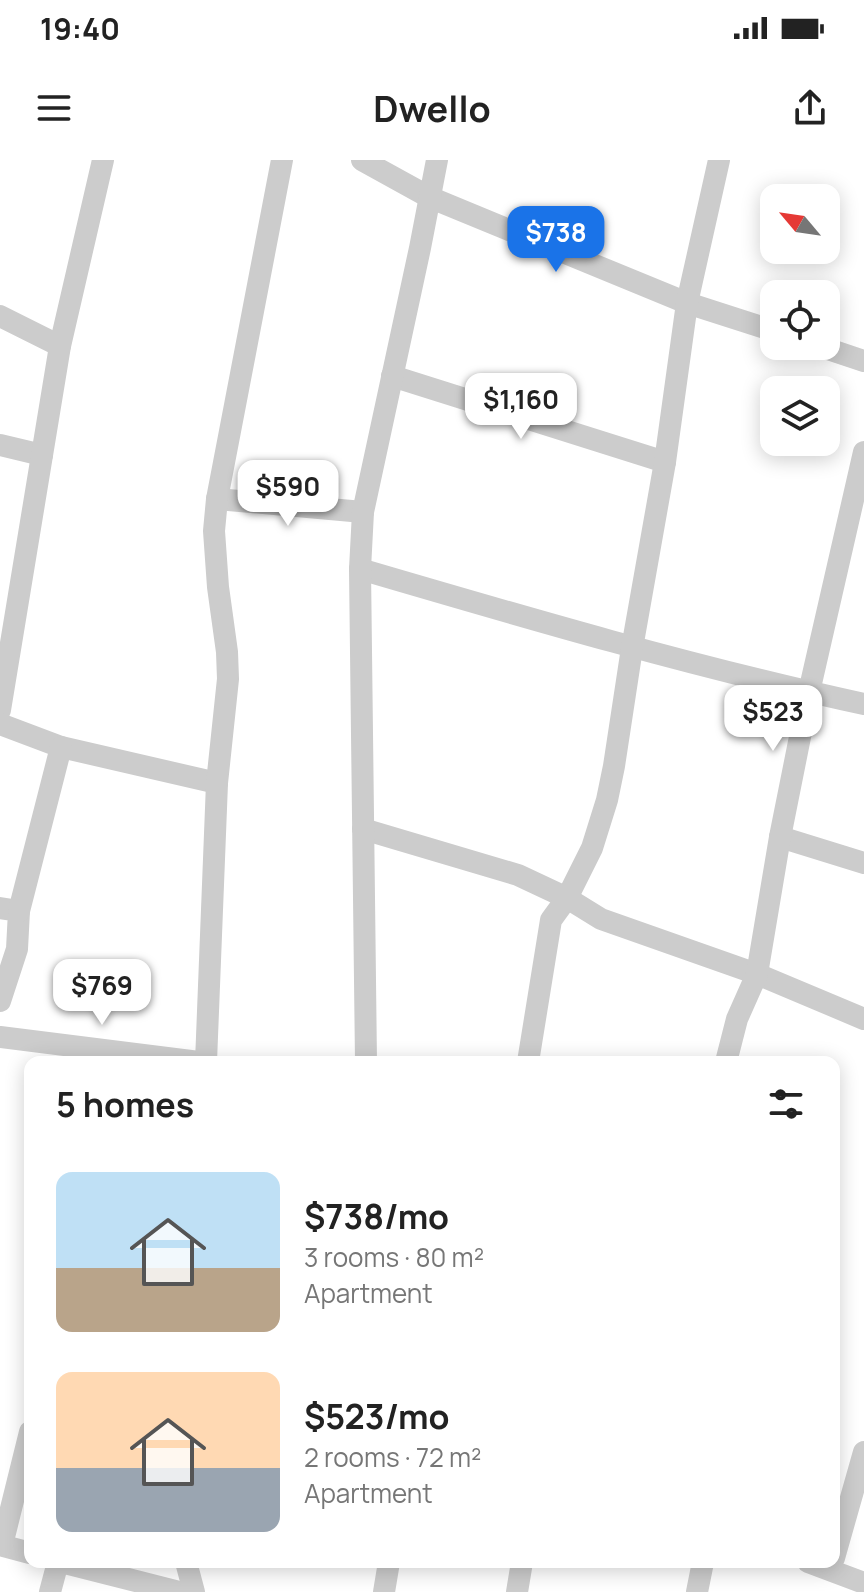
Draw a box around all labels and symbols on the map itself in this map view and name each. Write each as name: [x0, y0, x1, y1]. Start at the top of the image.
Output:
north arrow: [760, 184, 840, 264]
pin: $738: [509, 206, 603, 274]
pin: $1,160: [456, 373, 586, 441]
pin: $590: [241, 460, 335, 528]
pin: $523: [726, 685, 820, 753]
pin: $769: [55, 959, 149, 1027]

